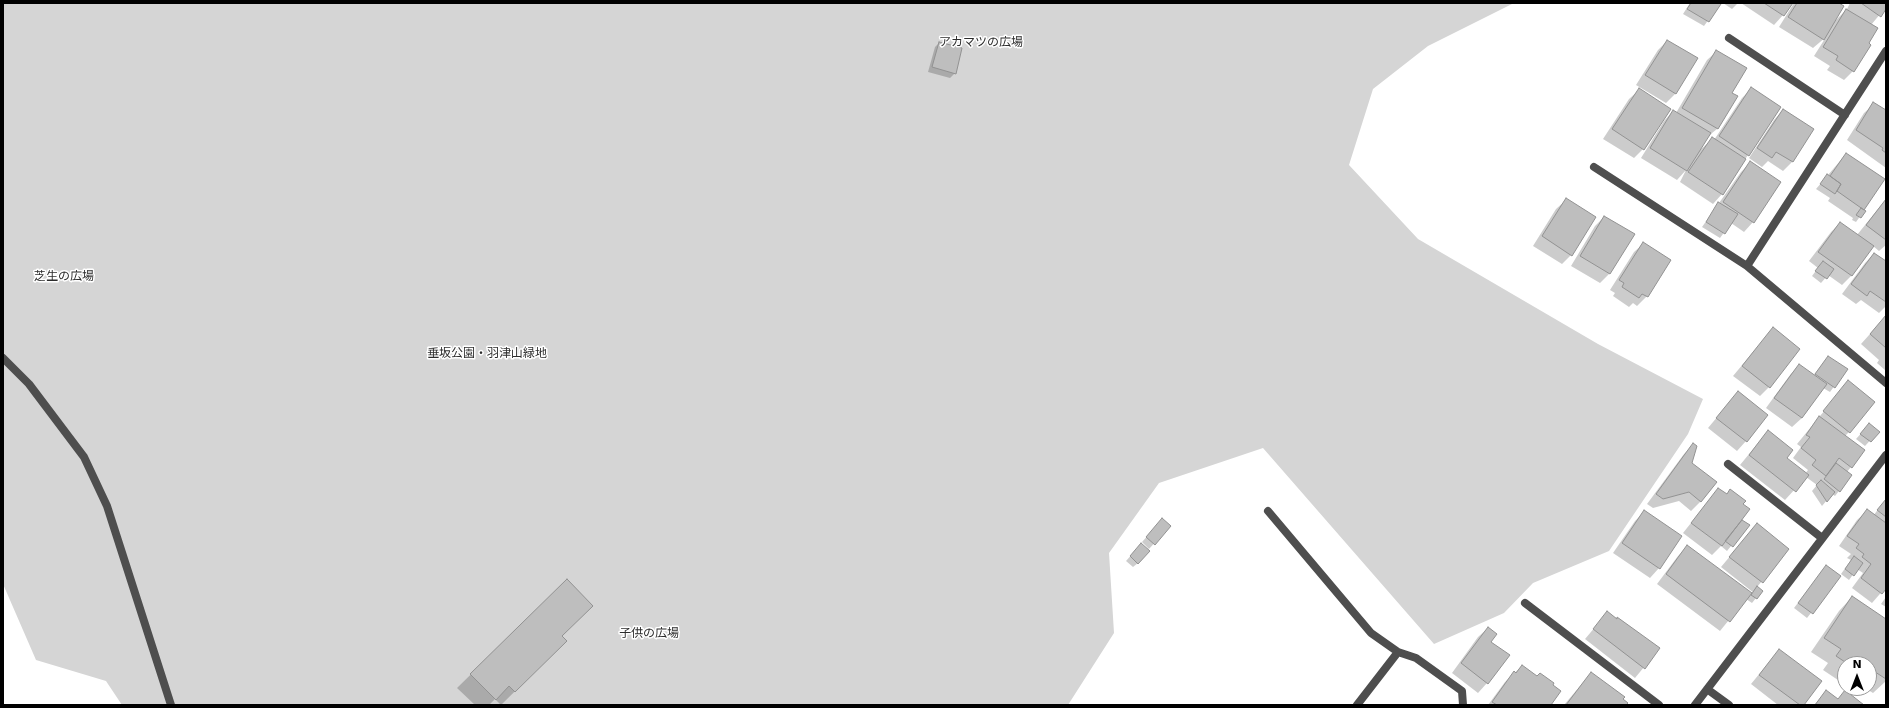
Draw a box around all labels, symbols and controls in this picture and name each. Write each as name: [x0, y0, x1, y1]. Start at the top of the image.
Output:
park label: アカマツの広場: [939, 36, 1023, 50]
park label: 芝生の広場: [34, 270, 94, 284]
park label: 垂坂公園・羽津山緑地: [427, 347, 547, 361]
park label: 子供の広場: [619, 627, 679, 641]
north arrow: [1837, 656, 1877, 696]
text: N: [1852, 658, 1862, 671]

